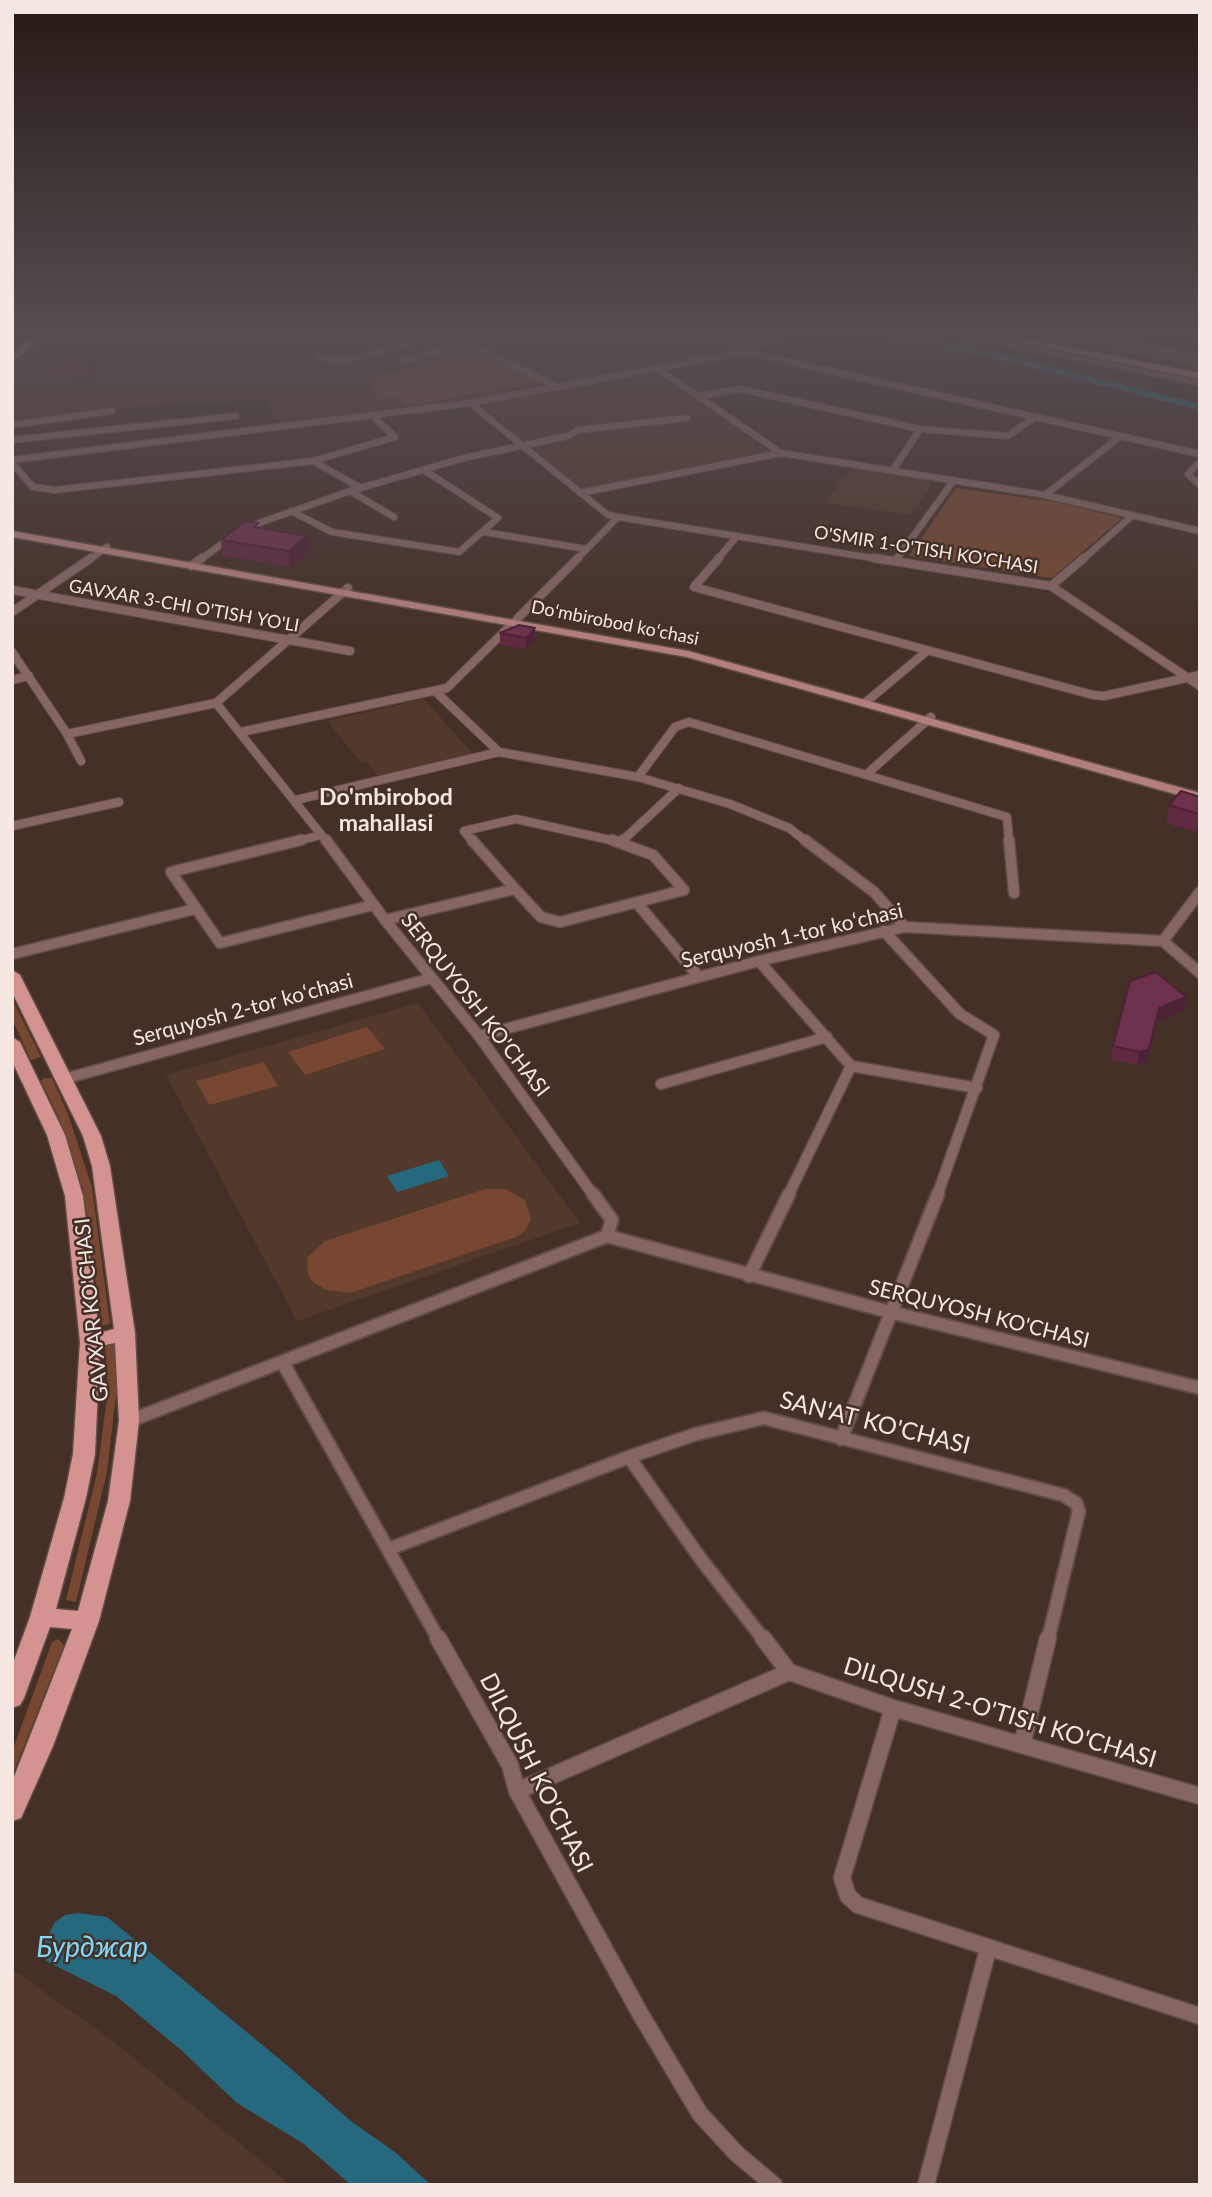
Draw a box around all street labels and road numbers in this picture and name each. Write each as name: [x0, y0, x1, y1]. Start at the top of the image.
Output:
street label: O'SMIR 1-O'TISH KO'CHASI: [812, 522, 1040, 578]
street label: GAVXAR 3-CHI O'TISH YO'LI: [67, 575, 301, 637]
street label: Doʻmbirobod koʻchasi: [529, 596, 701, 650]
street label: Serquyosh 1-tor koʻchasi: [679, 898, 905, 974]
street label: SERQUYOSH KO'CHASI: [395, 908, 555, 1102]
street label: Serquyosh 2-tor koʻchasi: [130, 968, 356, 1052]
street label: GAVXAR KO'CHASI: [70, 1217, 114, 1403]
street label: SERQUYOSH KO'CHASI: [866, 1274, 1092, 1354]
street label: SAN'AT KO'CHASI: [777, 1385, 973, 1461]
street label: DILQUSH 2-O'TISH KO'CHASI: [840, 1652, 1160, 1774]
street label: DILQUSH KO'CHASI: [473, 1668, 599, 1878]

